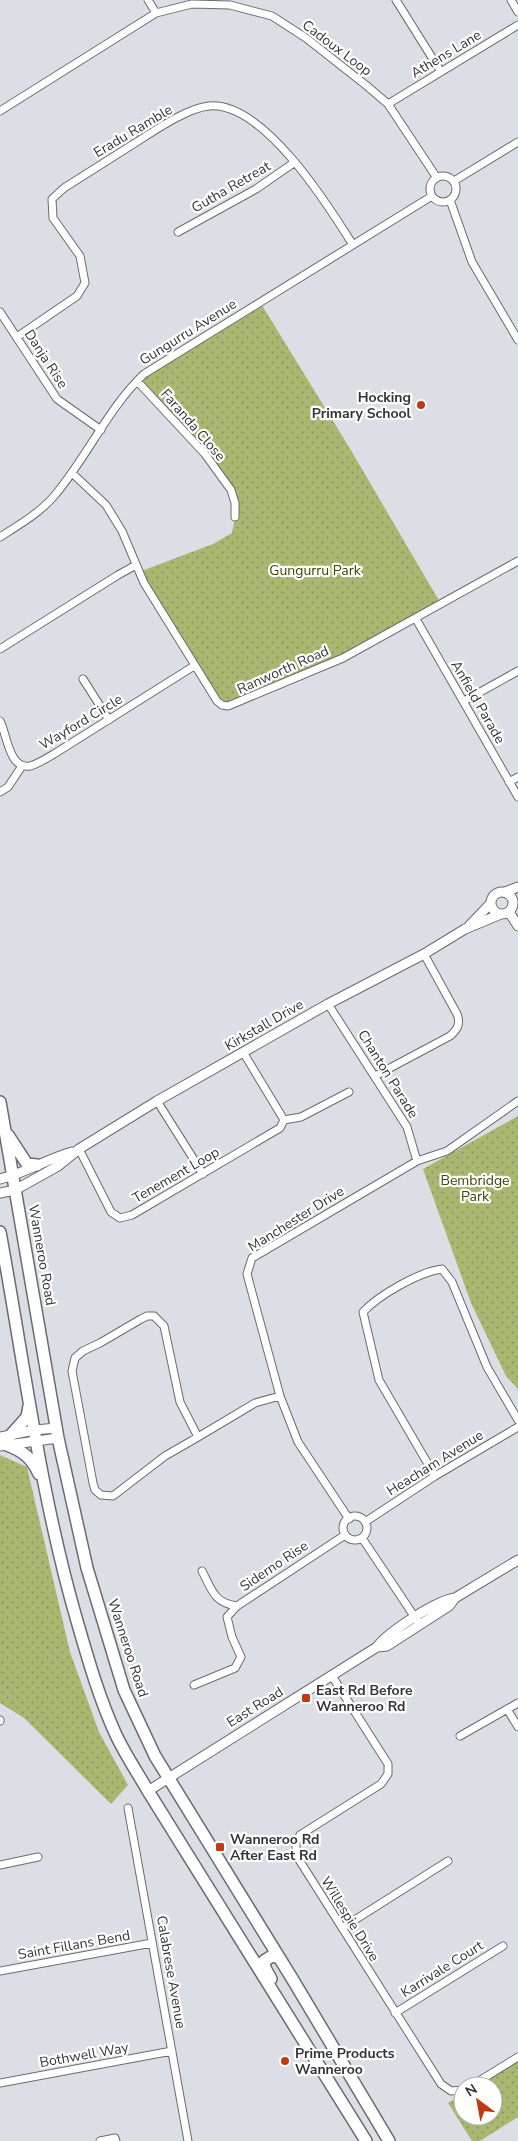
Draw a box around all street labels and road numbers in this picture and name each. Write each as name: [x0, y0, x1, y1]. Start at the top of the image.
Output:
street label: Cadoux Loop: [298, 16, 376, 80]
street label: Athens Lane: [407, 26, 485, 82]
street label: Eradu Ramble: [90, 100, 176, 162]
street label: Gutha Retreat: [188, 157, 274, 217]
street label: Gungurru Avenue: [136, 294, 240, 370]
street label: Danja Rise: [20, 326, 72, 392]
street label: Faranda Close: [156, 385, 230, 465]
street label: Ranworth Road: [234, 641, 332, 699]
street label: Anfield Parade: [446, 657, 510, 747]
street label: Wayford Circle: [36, 690, 126, 754]
street label: Kirkstall Drive: [221, 995, 307, 1055]
street label: Chanton Parade: [353, 1026, 423, 1122]
street label: Tenement Loop: [129, 1142, 223, 1208]
street label: Manchester Drive: [244, 1182, 348, 1256]
street label: Wanneroo Road: [24, 1203, 60, 1307]
street label: Heacham Avenue: [383, 1426, 487, 1500]
street label: Siderno Rise: [236, 1536, 312, 1596]
street label: Wanneroo Road: [103, 1597, 153, 1699]
street label: East Road: [223, 1682, 287, 1732]
street label: Willespie Drive: [316, 1873, 384, 1965]
street label: Calabrese Avenue: [152, 1914, 190, 2030]
street label: Saint Fillans Bend: [16, 1926, 132, 1964]
street label: Karrivale Court: [397, 1936, 487, 2002]
street label: Bothwell Way: [38, 2038, 131, 2072]

